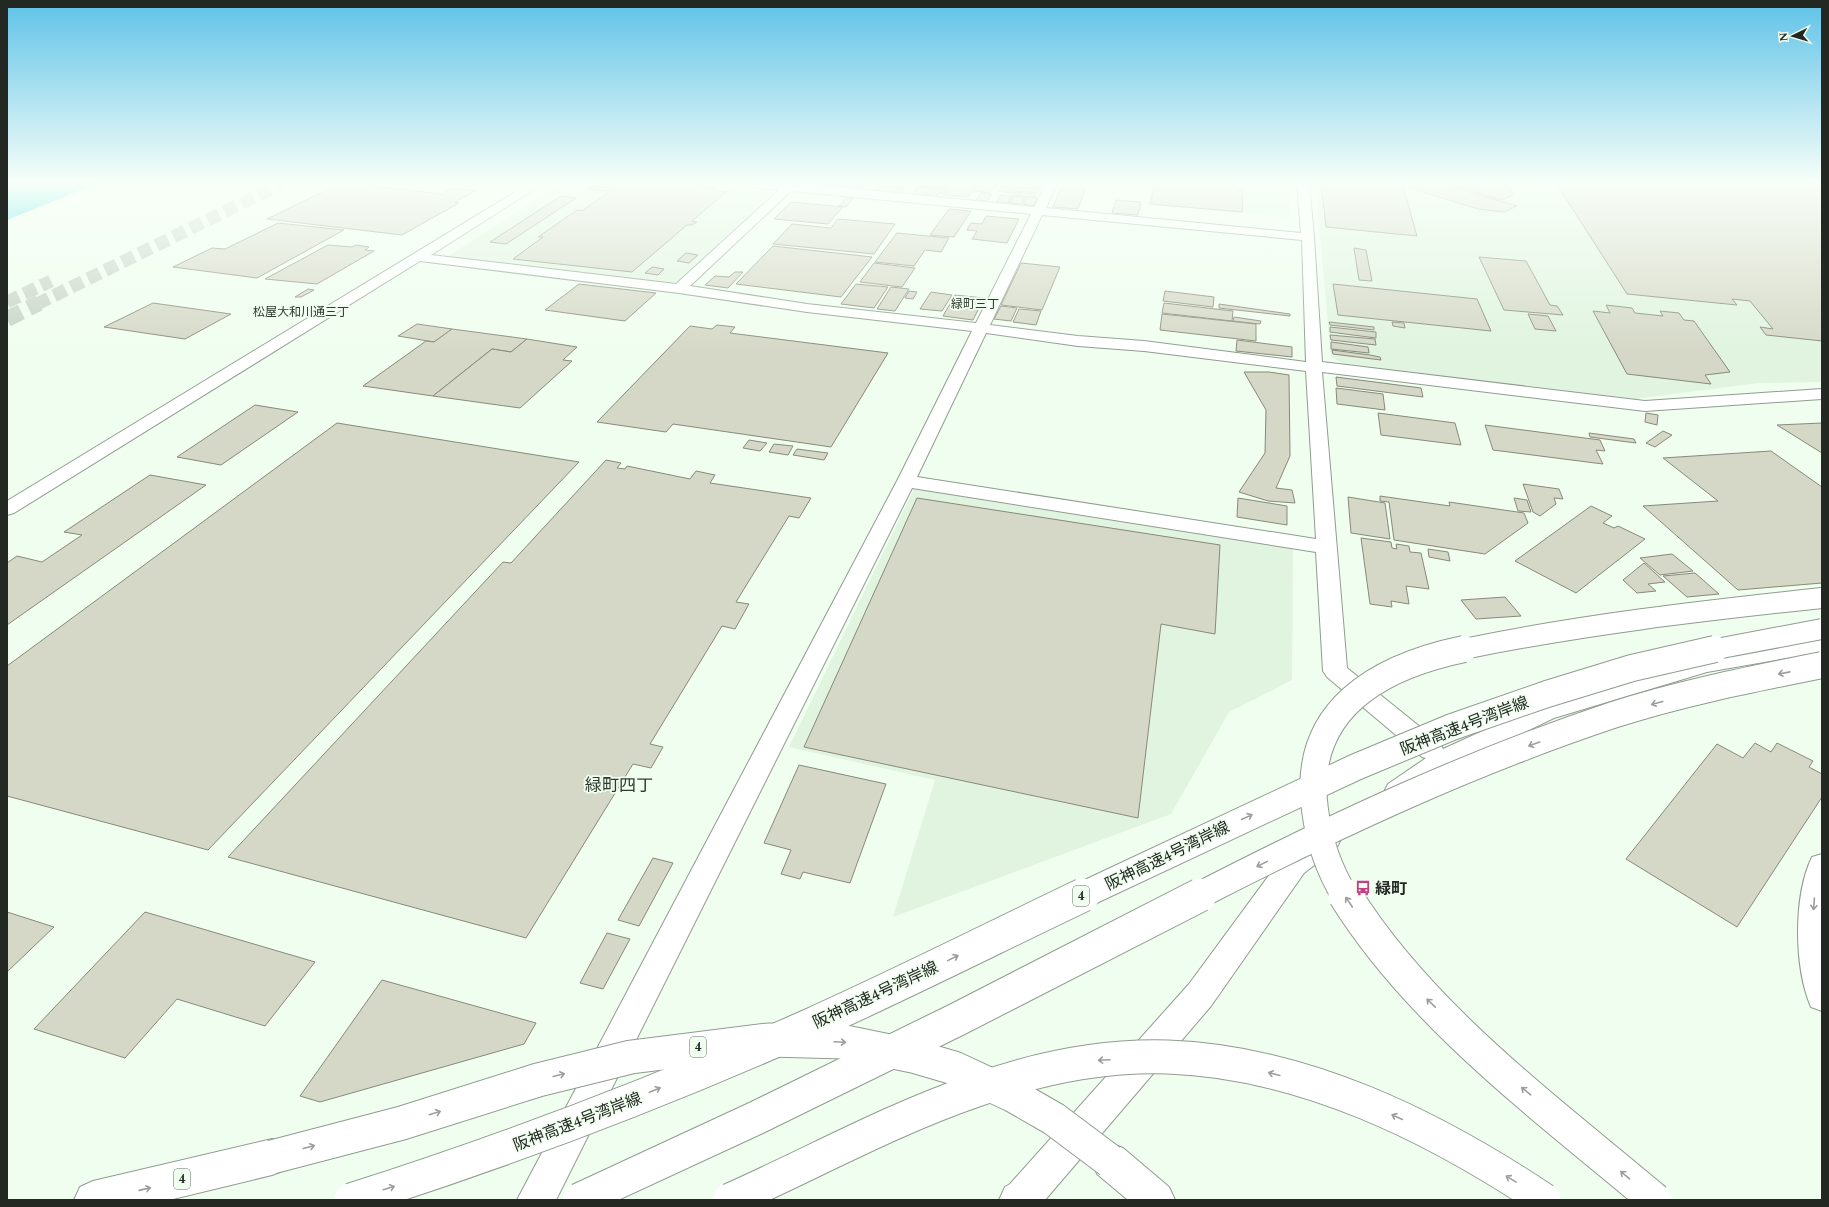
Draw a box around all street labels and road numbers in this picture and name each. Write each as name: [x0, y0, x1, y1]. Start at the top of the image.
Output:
street label: 阪神高速4号湾岸線: [1397, 690, 1532, 762]
street label: 阪神高速4号湾岸線: [1101, 815, 1234, 896]
road number: 4: [1073, 886, 1089, 906]
street label: 阪神高速4号湾岸線: [809, 955, 942, 1035]
road number: 4: [690, 1037, 706, 1057]
street label: 阪神高速4号湾岸線: [510, 1086, 645, 1158]
road number: 4: [174, 1169, 190, 1189]

